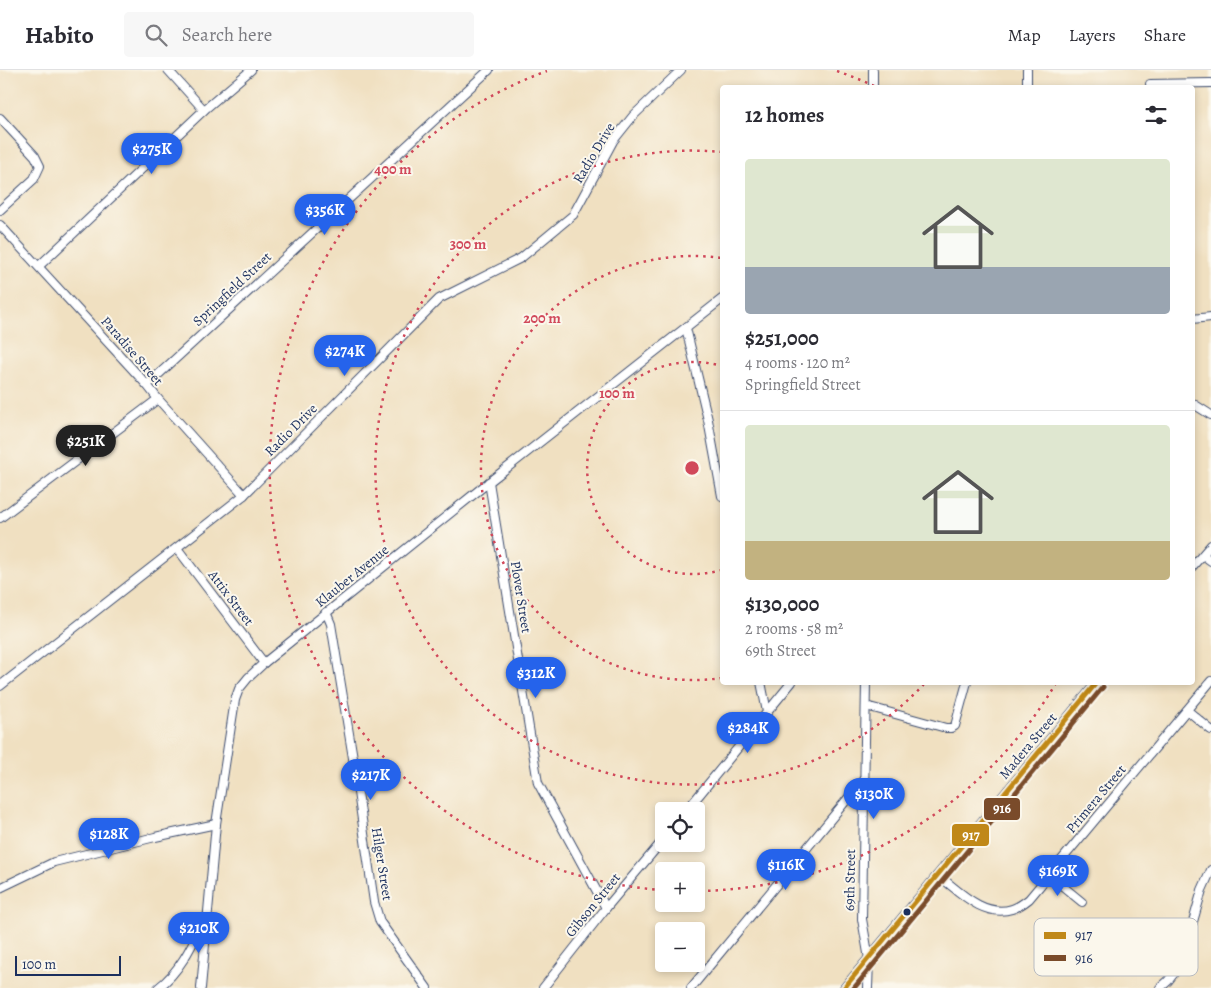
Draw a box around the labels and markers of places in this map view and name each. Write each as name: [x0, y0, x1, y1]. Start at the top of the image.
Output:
pin: $275K: [117, 132, 187, 175]
pin: $356K: [290, 194, 360, 236]
pin: $274K: [310, 334, 380, 377]
pin: $251K: [51, 424, 121, 467]
centre of rings: [683, 459, 701, 477]
pin: $312K: [501, 656, 571, 699]
pin: $284K: [713, 712, 783, 754]
pin: $217K: [336, 758, 406, 801]
pin: $130K: [839, 778, 909, 820]
pin: $128K: [74, 818, 144, 860]
pin: $116K: [751, 848, 821, 891]
pin: $169K: [1023, 854, 1093, 897]
unlabelled marker: [902, 907, 912, 917]
pin: $210K: [164, 912, 234, 954]

